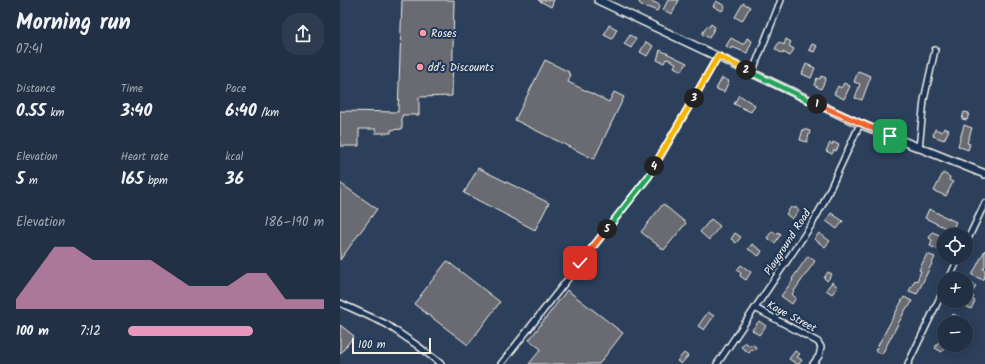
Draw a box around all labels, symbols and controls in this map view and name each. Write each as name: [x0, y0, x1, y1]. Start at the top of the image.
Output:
text: Morning run: [16, 6, 131, 41]
button: share: [282, 13, 324, 55]
place label: Roses: [431, 25, 457, 43]
marker: Roses: [418, 28, 428, 38]
text: 07:41: [16, 39, 43, 60]
place label: dd's Discounts: [428, 59, 494, 77]
pin: 2: [736, 60, 756, 80]
text: 2: [743, 61, 749, 79]
marker: dd's Discounts: [415, 62, 425, 72]
text: Distance: [16, 80, 56, 98]
text: Time: [121, 80, 143, 98]
text: Pace: [225, 80, 246, 98]
pin: 3: [684, 88, 704, 108]
text: 3: [691, 89, 697, 107]
pin: 1: [807, 94, 827, 114]
text: 1: [815, 95, 819, 113]
text: 0.55: [16, 98, 46, 125]
text: 3:40: [121, 98, 152, 125]
text: 6:40: [225, 98, 257, 125]
text: km: [46, 104, 64, 122]
text: /km: [257, 104, 279, 122]
pin: [873, 119, 907, 153]
icon: arrive: [879, 125, 901, 147]
text: Elevation: [16, 148, 58, 166]
text: Heart rate: [121, 148, 168, 166]
text: kcal: [225, 148, 243, 166]
pin: 4: [644, 156, 664, 176]
text: 4: [651, 157, 657, 175]
text: 5: [16, 166, 25, 193]
text: 165: [121, 166, 144, 193]
text: 36: [225, 166, 244, 193]
text: m: [25, 172, 38, 190]
text: bpm: [144, 172, 168, 190]
street label: Playground Road: [760, 205, 816, 279]
text: Elevation: [16, 212, 65, 233]
text: 186–190 m: [264, 212, 324, 233]
pin: 5: [597, 219, 617, 239]
text: 5: [604, 220, 610, 238]
map controls: [937, 228, 973, 352]
button: locate: [937, 228, 973, 264]
pin: [563, 246, 597, 280]
icon: check: [569, 252, 591, 274]
button: +: [937, 272, 973, 308]
street label: Kaye Street: [763, 296, 820, 338]
button: −: [937, 316, 973, 352]
text: 100 m: [16, 321, 49, 342]
text: 7:12: [80, 321, 101, 342]
scale bar: [352, 336, 431, 355]
text: 100 m: [358, 336, 386, 354]

